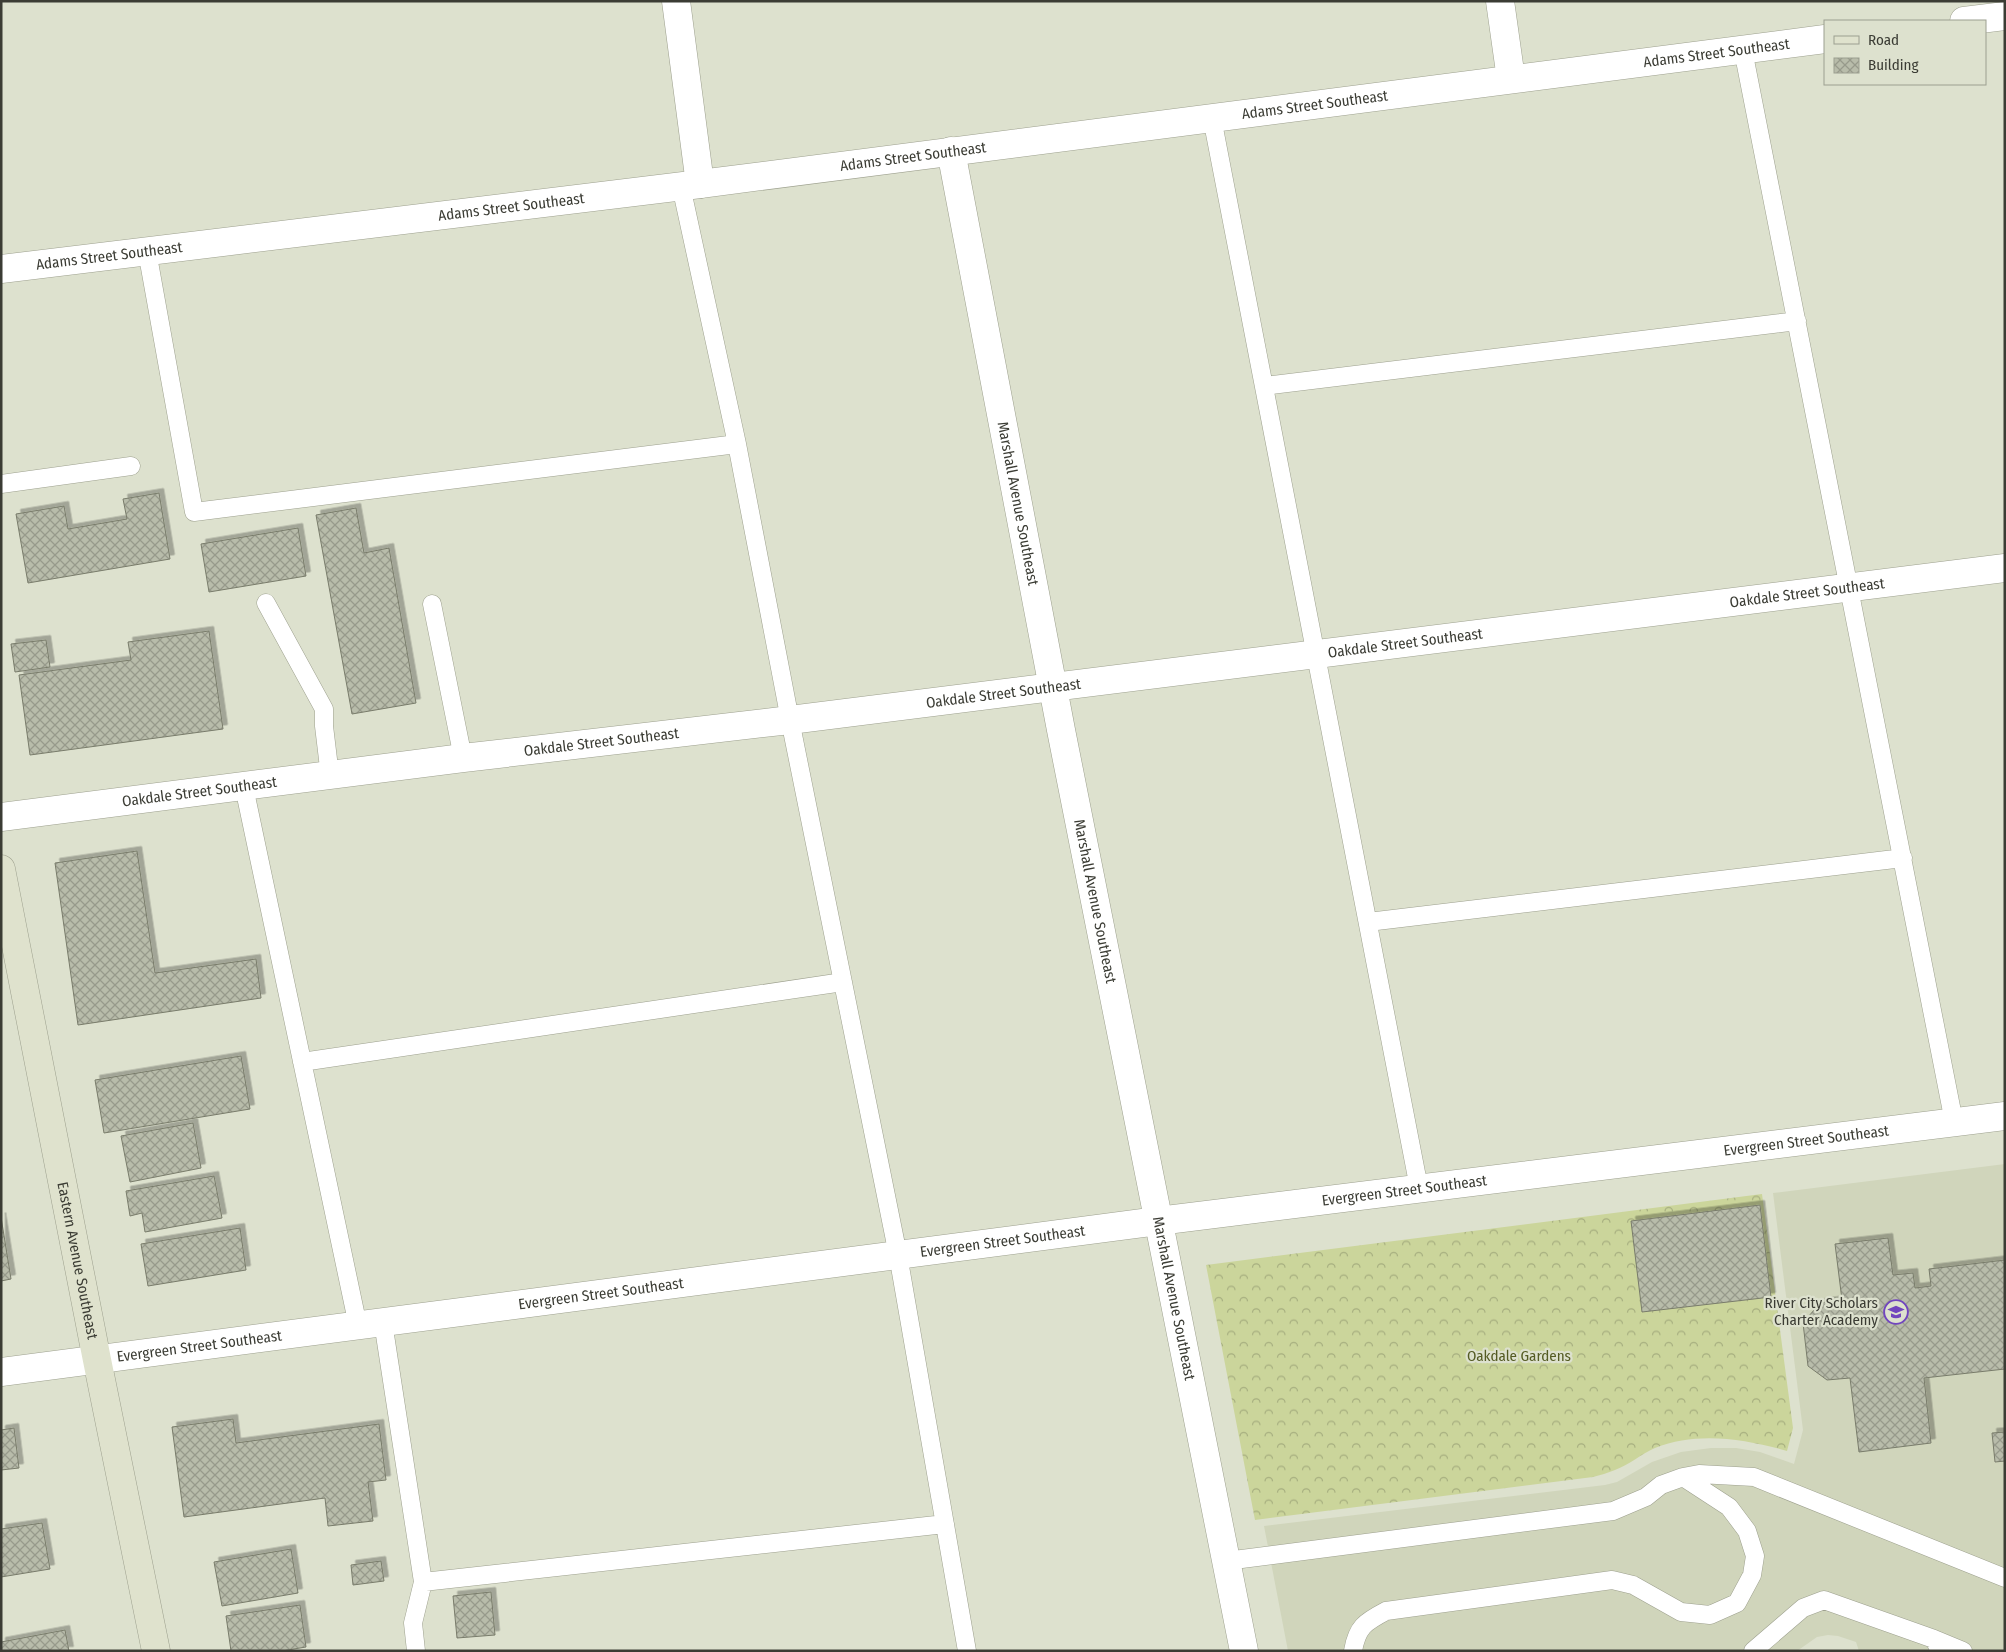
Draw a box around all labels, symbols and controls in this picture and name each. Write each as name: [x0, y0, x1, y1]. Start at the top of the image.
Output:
legend: [1824, 20, 1986, 85]
text: Road: [1868, 31, 1899, 49]
street label: Adams Street Southeast: [1642, 35, 1791, 71]
text: Building: [1868, 56, 1919, 74]
street label: Adams Street Southeast: [1241, 86, 1389, 123]
street label: Adams Street Southeast: [839, 138, 987, 175]
street label: Adams Street Southeast: [437, 189, 585, 225]
street label: Adams Street Southeast: [35, 238, 183, 274]
street label: Marshall Avenue Southeast: [994, 420, 1042, 587]
street label: Oakdale Street Southeast: [1729, 574, 1886, 611]
street label: Oakdale Street Southeast: [1327, 624, 1484, 662]
street label: Oakdale Street Southeast: [925, 675, 1082, 712]
street label: Oakdale Street Southeast: [523, 724, 680, 760]
street label: Oakdale Street Southeast: [121, 773, 278, 810]
street label: Marshall Avenue Southeast: [1070, 818, 1120, 985]
street label: Evergreen Street Southeast: [1723, 1121, 1890, 1160]
street label: Evergreen Street Southeast: [1321, 1171, 1488, 1210]
street label: Eastern Avenue Southeast: [53, 1180, 102, 1341]
street label: Marshall Avenue Southeast: [1149, 1215, 1199, 1382]
street label: Evergreen Street Southeast: [919, 1222, 1086, 1261]
street label: Evergreen Street Southeast: [517, 1274, 685, 1313]
place label: River City Scholars Charter Academy: [1764, 1294, 1878, 1329]
school or university icon: River City Scholars Charter Academy: [1883, 1299, 1909, 1325]
street label: Evergreen Street Southeast: [116, 1326, 283, 1366]
park label: Oakdale Gardens: [1467, 1347, 1571, 1365]

